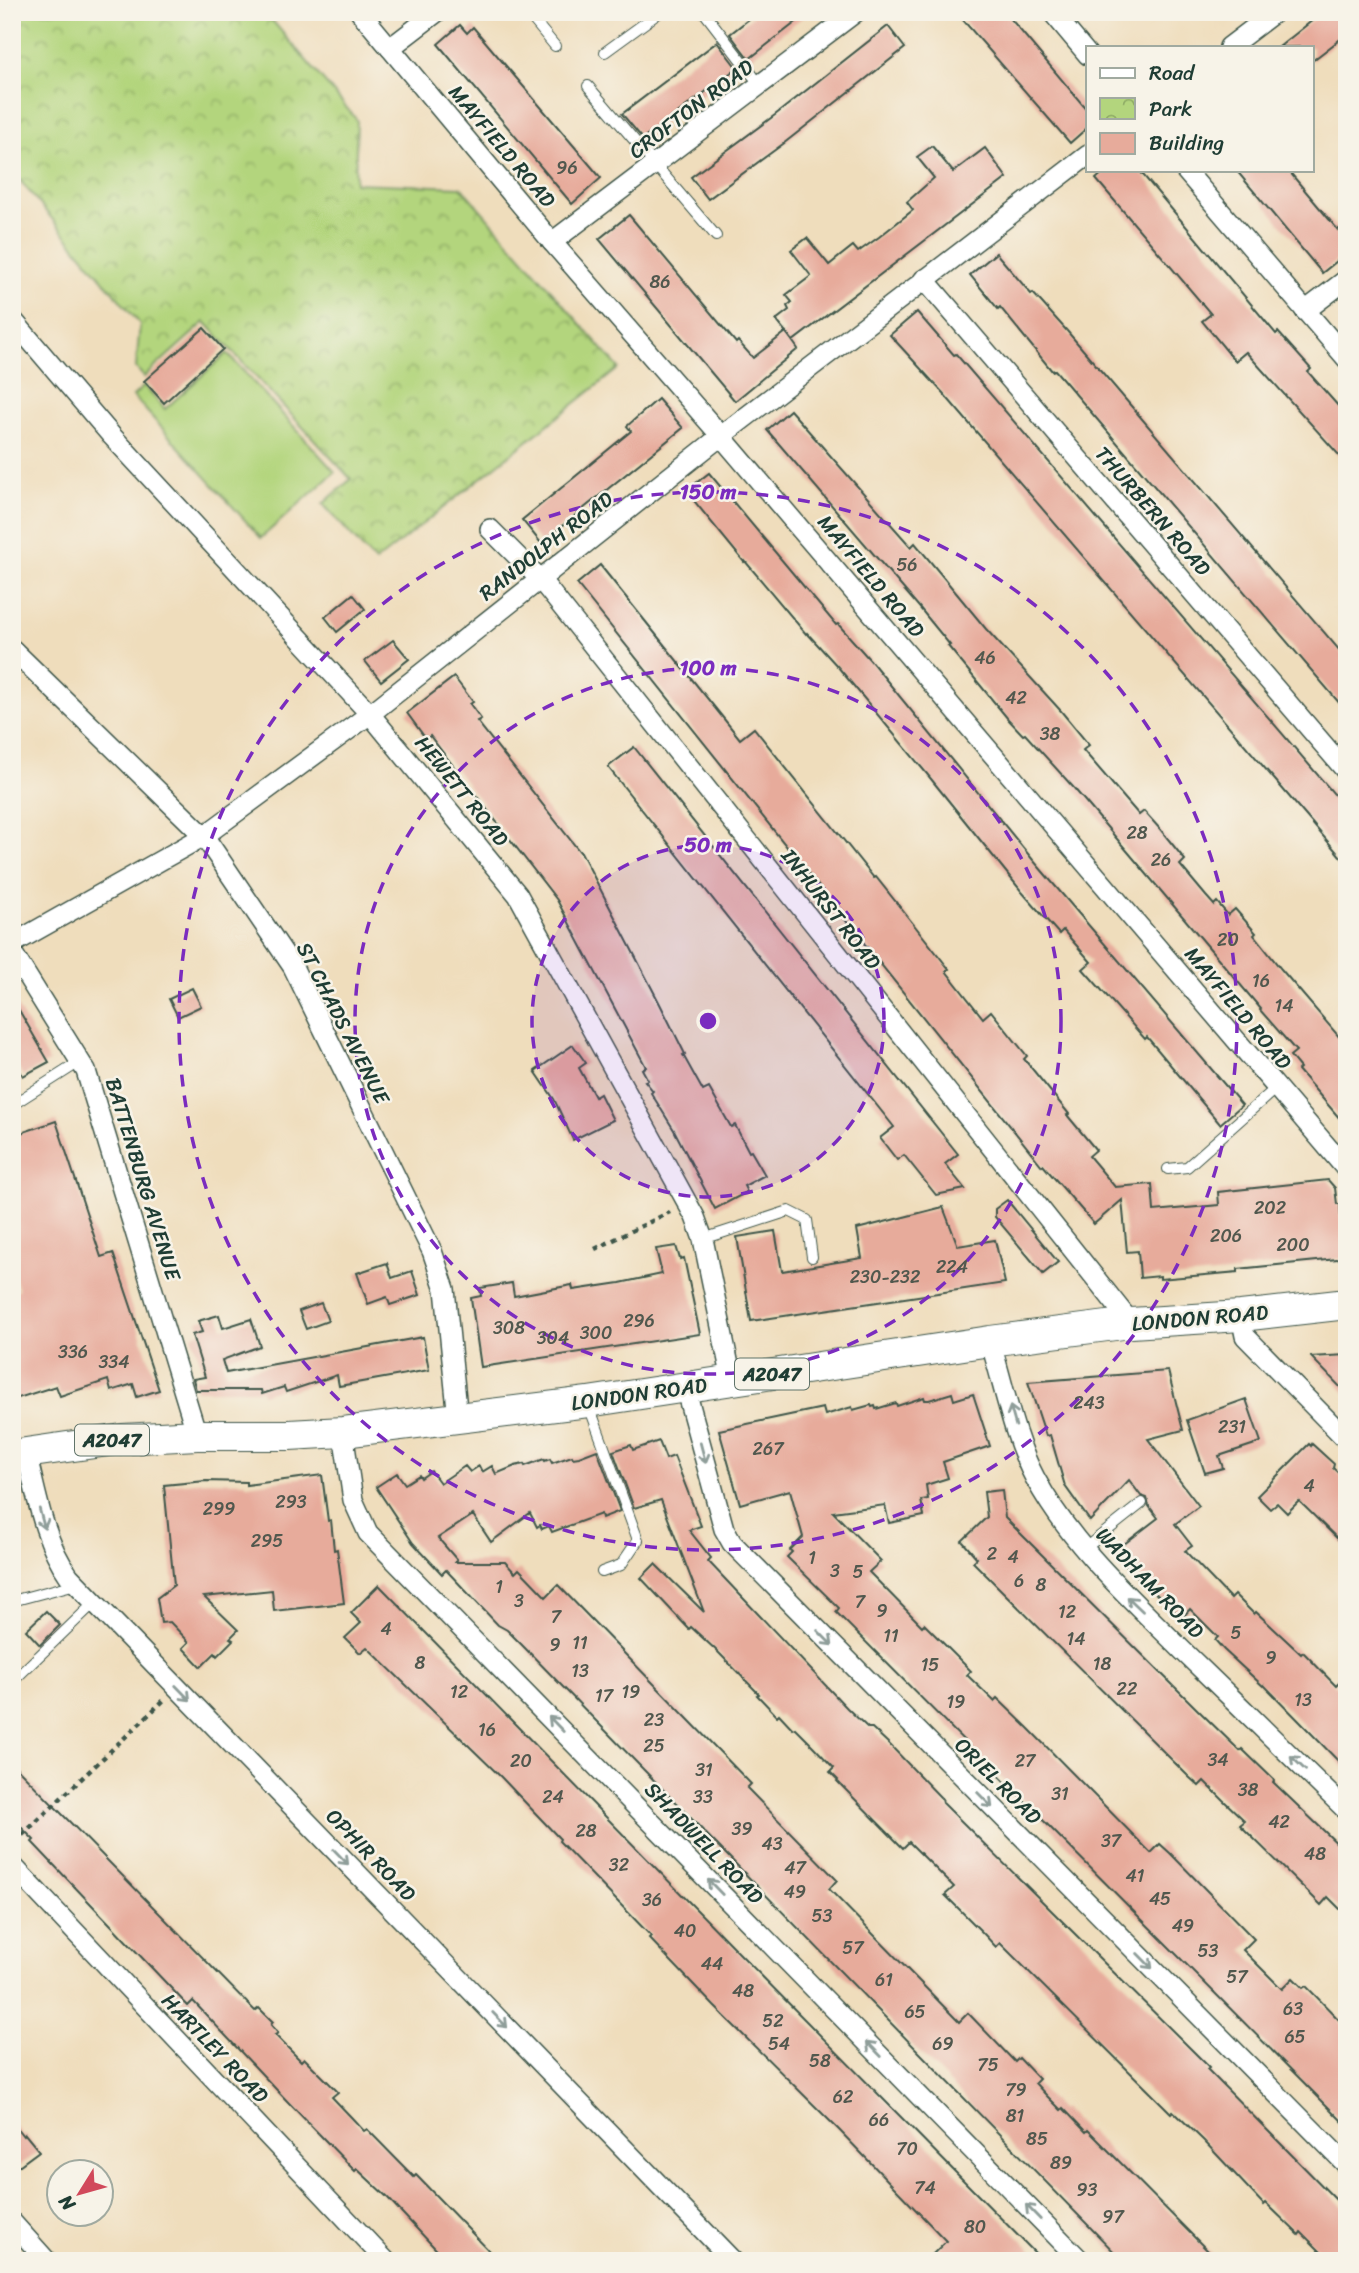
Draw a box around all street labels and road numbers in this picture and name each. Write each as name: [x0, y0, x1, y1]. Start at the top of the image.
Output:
street label: CROFTON ROAD: [620, 49, 762, 169]
street label: MAYFIELD ROAD: [439, 75, 566, 217]
street label: THURBERN ROAD: [1085, 437, 1221, 586]
street label: RANDOLPH ROAD: [470, 481, 622, 611]
street label: MAYFIELD ROAD: [808, 505, 935, 647]
street label: HEWETT ROAD: [405, 727, 519, 856]
street label: INHURST ROAD: [770, 839, 891, 979]
street label: ST CHADS AVENUE: [286, 935, 401, 1112]
street label: MAYFIELD ROAD: [1175, 937, 1302, 1079]
street label: BATTENBURG AVENUE: [94, 1073, 192, 1286]
street label: LONDON ROAD: [1130, 1293, 1270, 1343]
road number: A2047: [735, 1358, 809, 1390]
street label: LONDON ROAD: [569, 1366, 710, 1422]
road number: A2047: [75, 1424, 149, 1456]
street label: WADHAM ROAD: [1086, 1518, 1214, 1649]
street label: ORIEL ROAD: [945, 1728, 1051, 1834]
street label: SHADWELL ROAD: [635, 1772, 773, 1914]
street label: OPHIR ROAD: [316, 1799, 426, 1911]
street label: HARTLEY ROAD: [152, 1983, 279, 2113]

